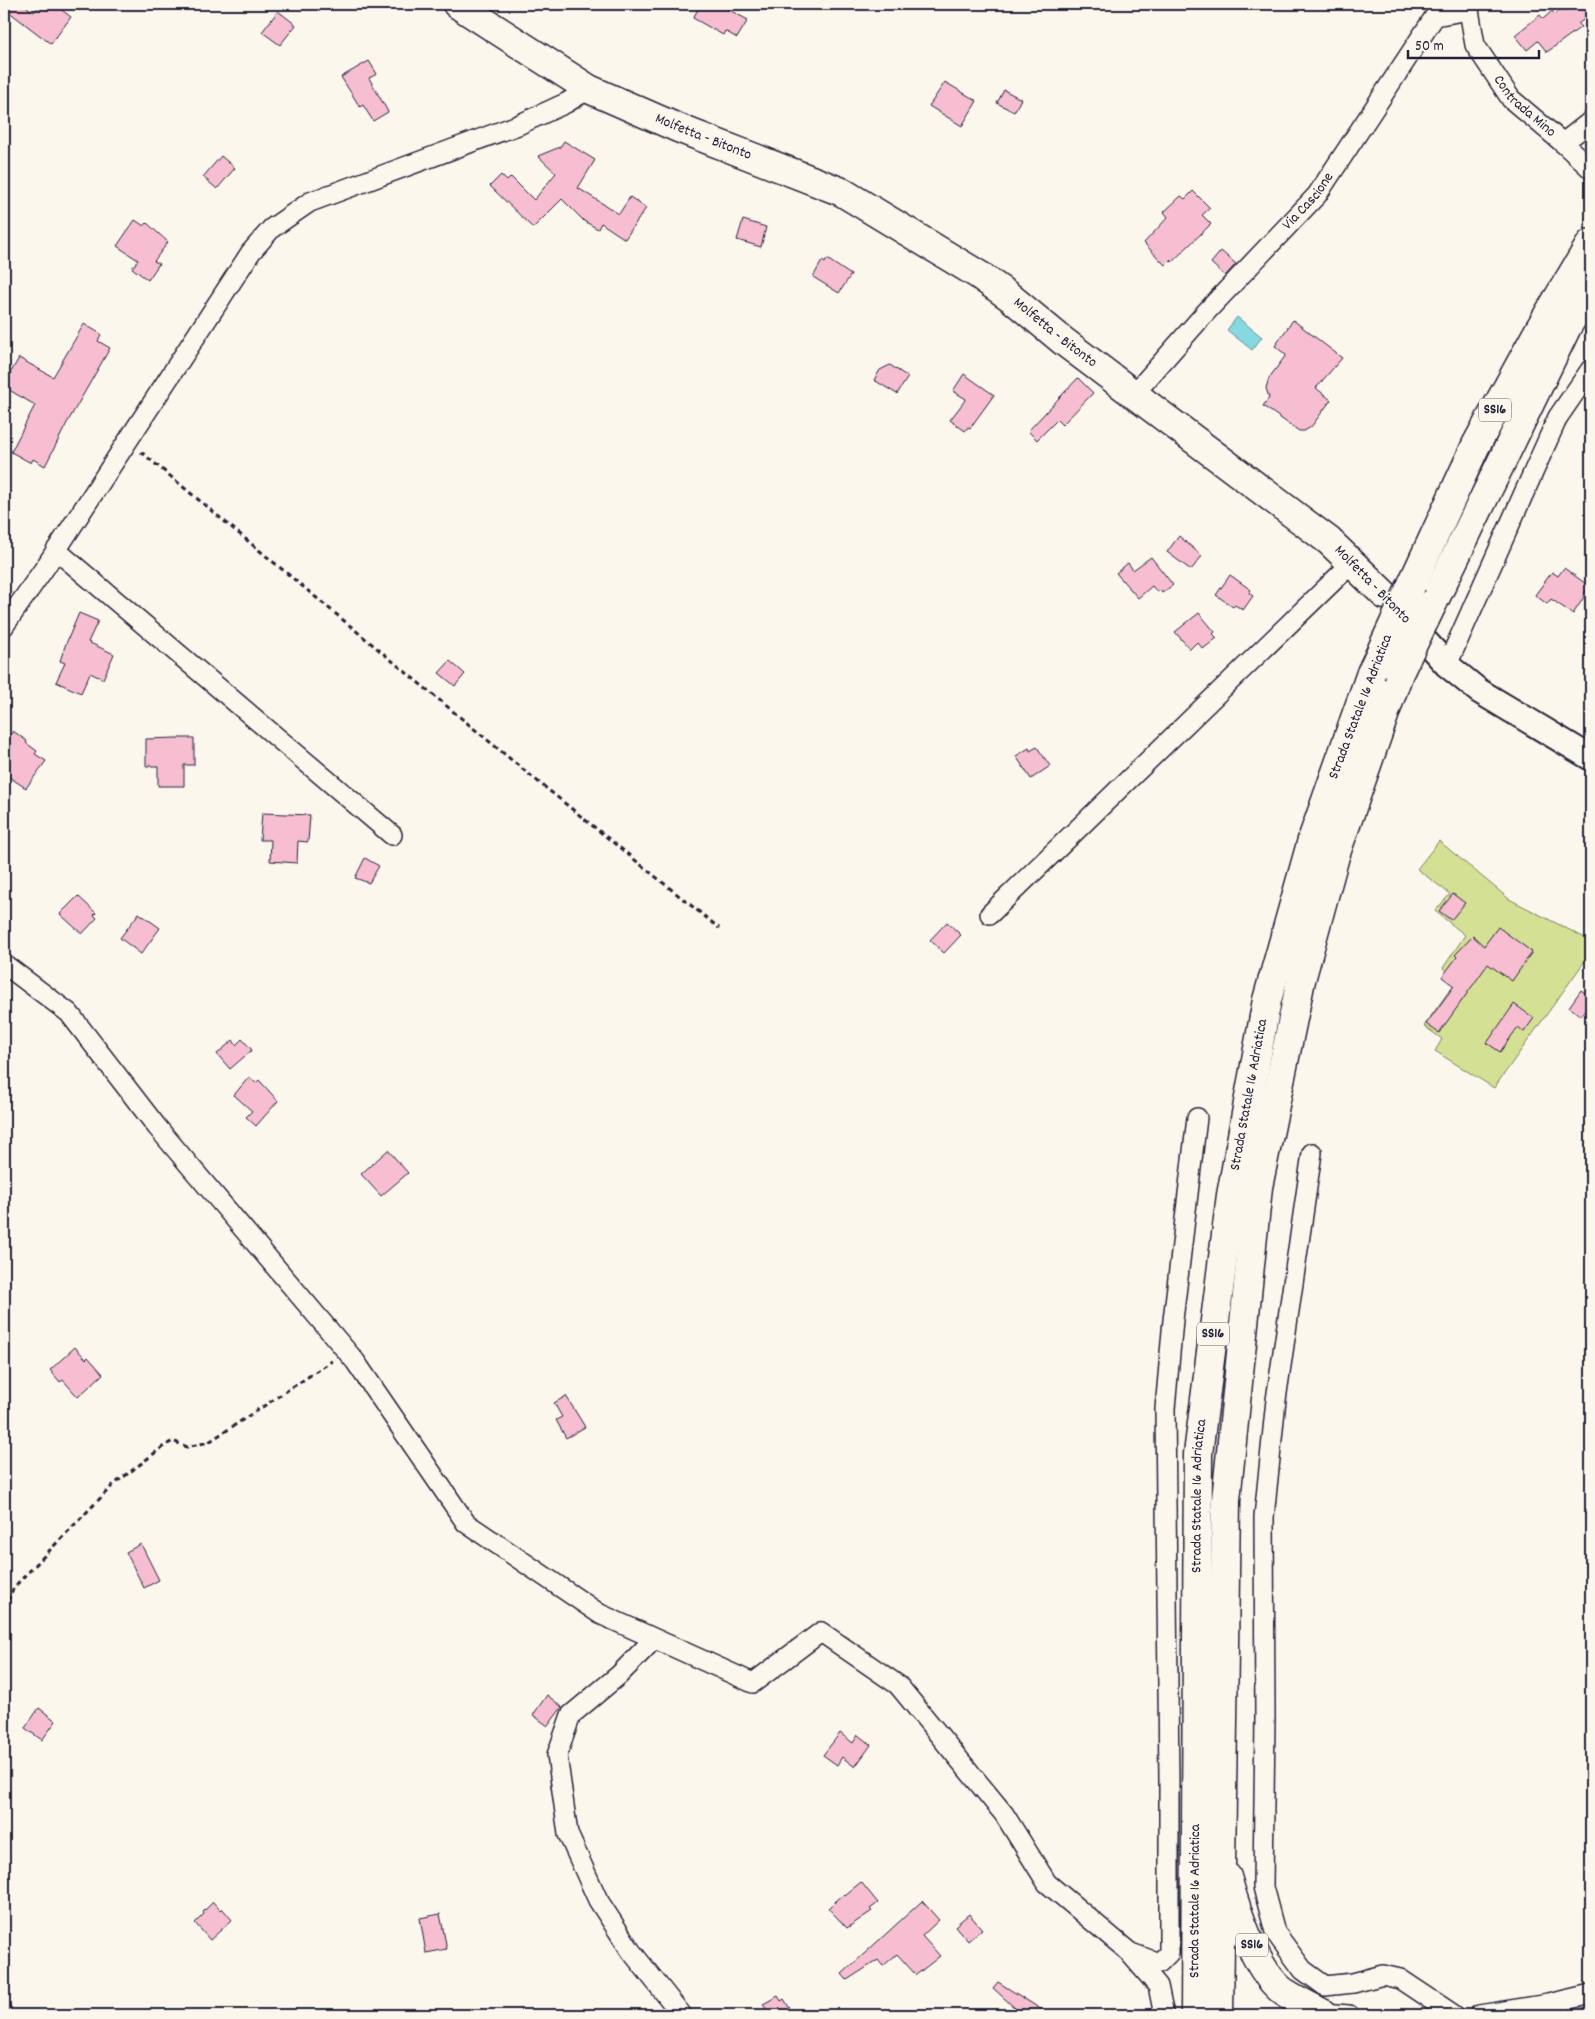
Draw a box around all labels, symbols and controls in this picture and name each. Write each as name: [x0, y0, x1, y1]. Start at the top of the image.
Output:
scale bar: [1408, 28, 1539, 60]
text: 50 m: [1415, 36, 1444, 58]
street label: Contrada Mino: [1487, 71, 1561, 143]
street label: Molfetta - Bitonto: [651, 108, 755, 167]
street label: Via Cascione: [1278, 168, 1340, 236]
street label: Molfetta - Bitonto: [1008, 293, 1102, 374]
road number: SS16: [1479, 398, 1511, 422]
street label: Molfetta - Bitonto: [1329, 541, 1416, 630]
street label: Strada Statale 16 Adriatica: [1323, 630, 1399, 783]
street label: Strada Statale 16 Adriatica: [1225, 1016, 1274, 1172]
road number: SS16: [1197, 1322, 1229, 1346]
street label: Strada Statale 16 Adriatica: [1186, 1417, 1213, 1573]
street label: Strada Statale 16 Adriatica: [1184, 1823, 1207, 1978]
road number: SS16: [1236, 1934, 1268, 1956]

